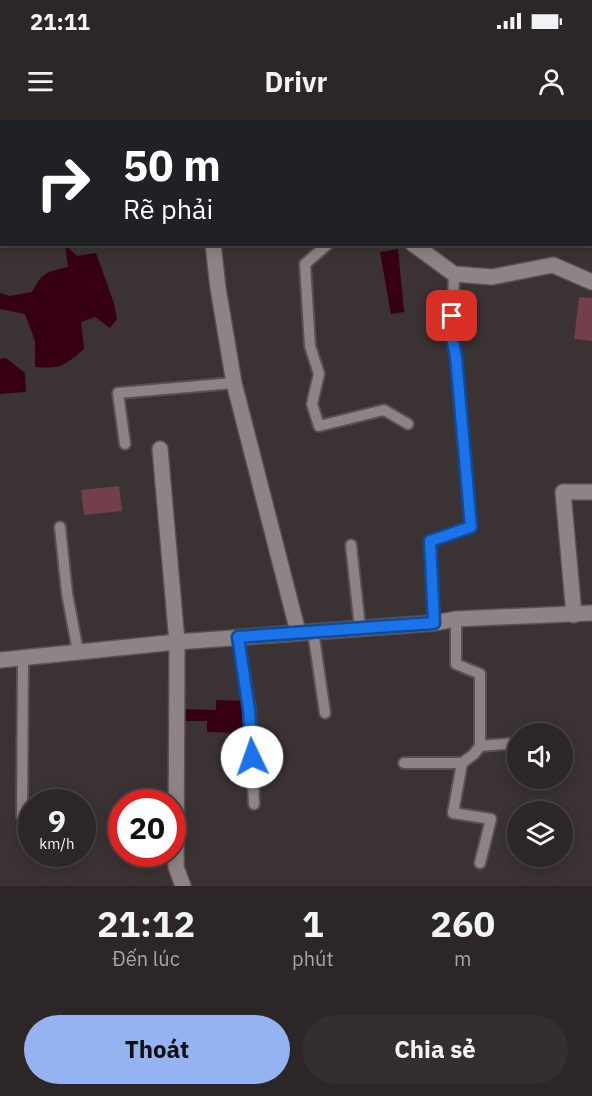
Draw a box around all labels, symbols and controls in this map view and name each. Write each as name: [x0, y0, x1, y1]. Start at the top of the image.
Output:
text: 21:11: [30, 7, 90, 36]
text: Drivr: [265, 64, 327, 99]
icon: menu: [24, 65, 57, 98]
icon: person: [535, 65, 568, 98]
text: 50 m: [123, 138, 221, 193]
icon: right: [24, 144, 102, 222]
text: Rẽ phải: [123, 191, 213, 226]
pin: [426, 290, 477, 341]
icon: arrive: [435, 299, 468, 332]
map controls: [507, 723, 573, 867]
button: sound: [507, 723, 573, 789]
position arrow: [220, 725, 284, 789]
speed limit sign: 20: [108, 789, 186, 867]
text: 9: [48, 801, 66, 840]
button: layers: [507, 801, 573, 867]
text: km/h: [39, 834, 75, 853]
text: 21:12: [97, 900, 195, 947]
text: 1: [302, 900, 324, 947]
text: 260: [430, 900, 495, 947]
text: Đến lúc: [112, 945, 180, 972]
text: phút: [292, 945, 333, 972]
text: m: [454, 945, 471, 972]
button: Thoát: [24, 1015, 290, 1084]
button: Chia sẻ: [302, 1015, 568, 1084]

